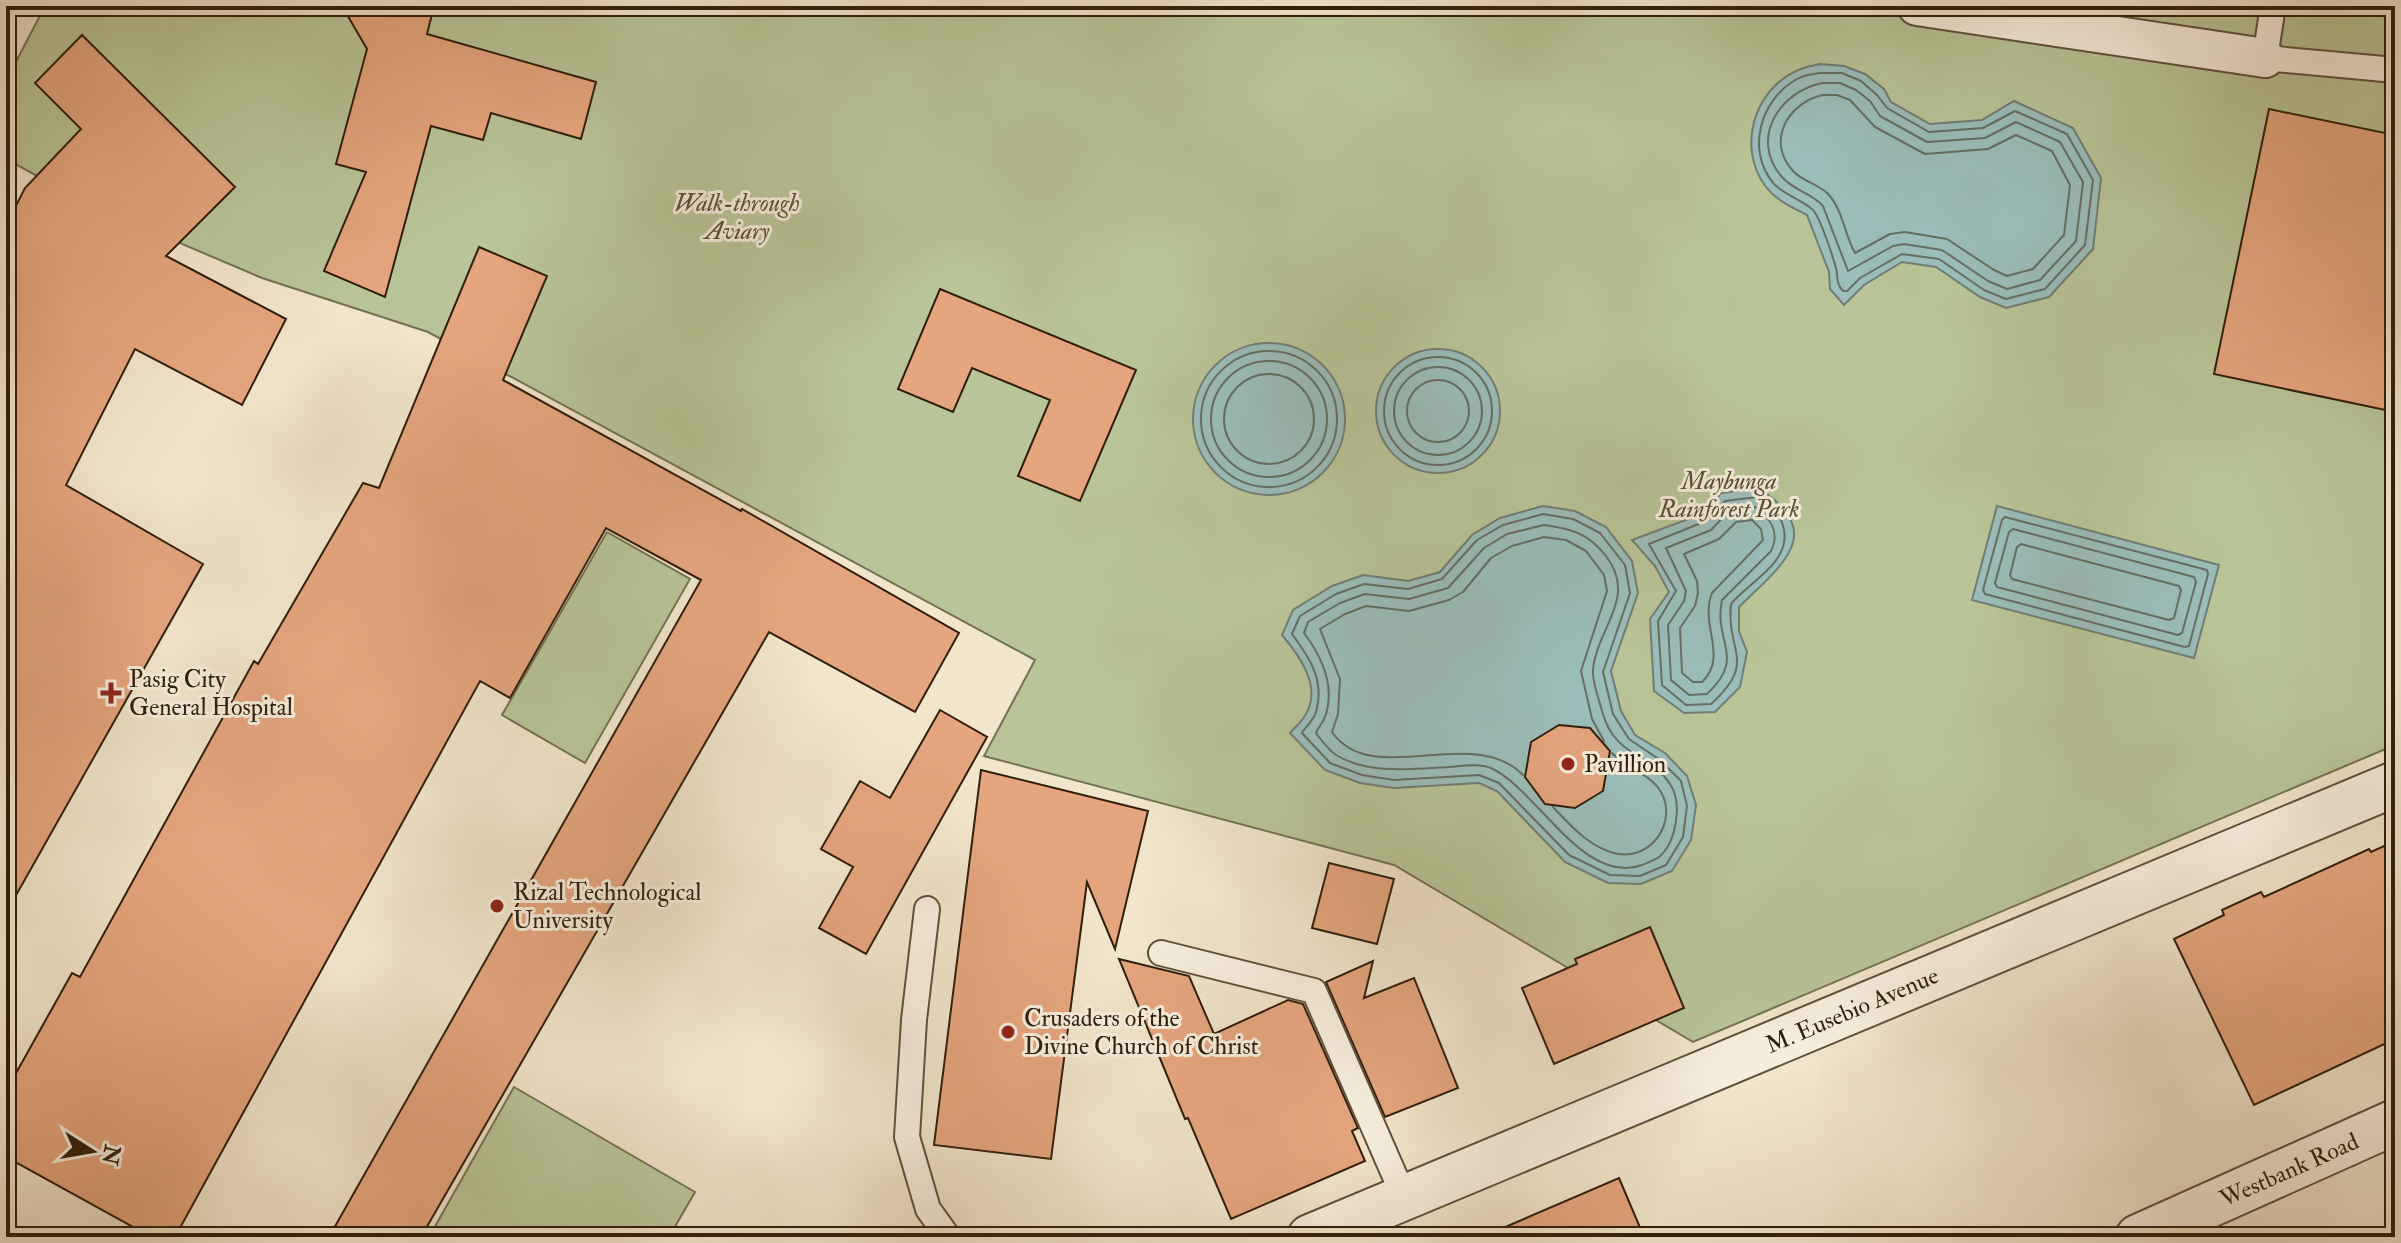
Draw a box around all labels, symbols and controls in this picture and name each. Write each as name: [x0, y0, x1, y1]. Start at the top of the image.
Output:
park label: Walk-through Aviary: [674, 188, 800, 247]
park label: Maybunga Rainforest Park: [1658, 466, 1799, 525]
place label: Pasig City General Hospital: [129, 664, 293, 723]
marker: Pasig City General Hospital: [100, 682, 122, 704]
place label: Pavillion: [1584, 749, 1666, 780]
marker: Pavillion: [1559, 755, 1577, 773]
place label: Rizal Technological University: [513, 877, 701, 936]
marker: Rizal Technological University: [488, 897, 506, 915]
street label: M. Eusebio Avenue: [1761, 960, 1943, 1061]
place label: Crusaders of the Divine Church of Christ: [1024, 1003, 1259, 1062]
marker: Crusaders of the Divine Church of Christ: [999, 1023, 1017, 1041]
north arrow: [52, 1111, 132, 1191]
street label: Westbank Road: [2214, 1126, 2364, 1215]
text: N: [95, 1141, 126, 1167]

